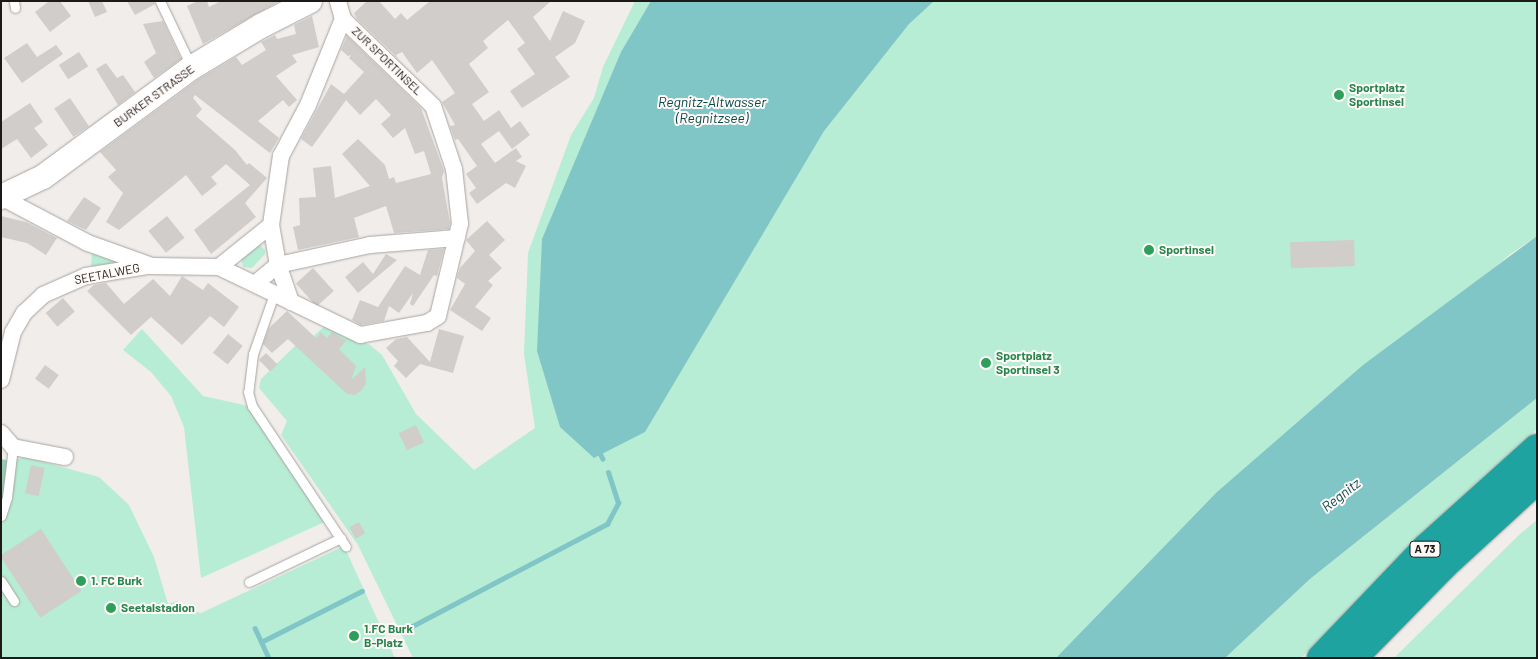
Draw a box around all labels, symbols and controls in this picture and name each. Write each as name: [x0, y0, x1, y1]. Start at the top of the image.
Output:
street label: ZUR SPORTINSEL: [349, 24, 425, 98]
street label: BURKER STRASSE: [111, 62, 197, 130]
place label: Sportplatz Sportinsel: [1349, 81, 1405, 109]
marker: Sportplatz Sportinsel: [1333, 89, 1345, 101]
water label: Regnitz-Altwasser (Regnitzsee): [658, 94, 766, 126]
place label: Sportinsel: [1159, 243, 1214, 257]
marker: Sportinsel: [1143, 244, 1155, 256]
street label: SEETALWEG: [73, 261, 141, 287]
place label: Sportplatz Sportinsel 3: [996, 349, 1060, 377]
marker: Sportplatz Sportinsel 3: [980, 357, 992, 369]
water label: Regnitz: [1318, 475, 1364, 515]
road number: A 73: [1409, 540, 1441, 558]
place label: 1. FC Burk: [91, 574, 142, 588]
marker: 1. FC Burk: [75, 575, 87, 587]
place label: Seetalstadion: [121, 601, 195, 615]
marker: Seetalstadion: [105, 602, 117, 614]
place label: 1.FC Burk B-Platz: [364, 622, 413, 650]
marker: 1.FC Burk B-Platz: [348, 630, 360, 642]

